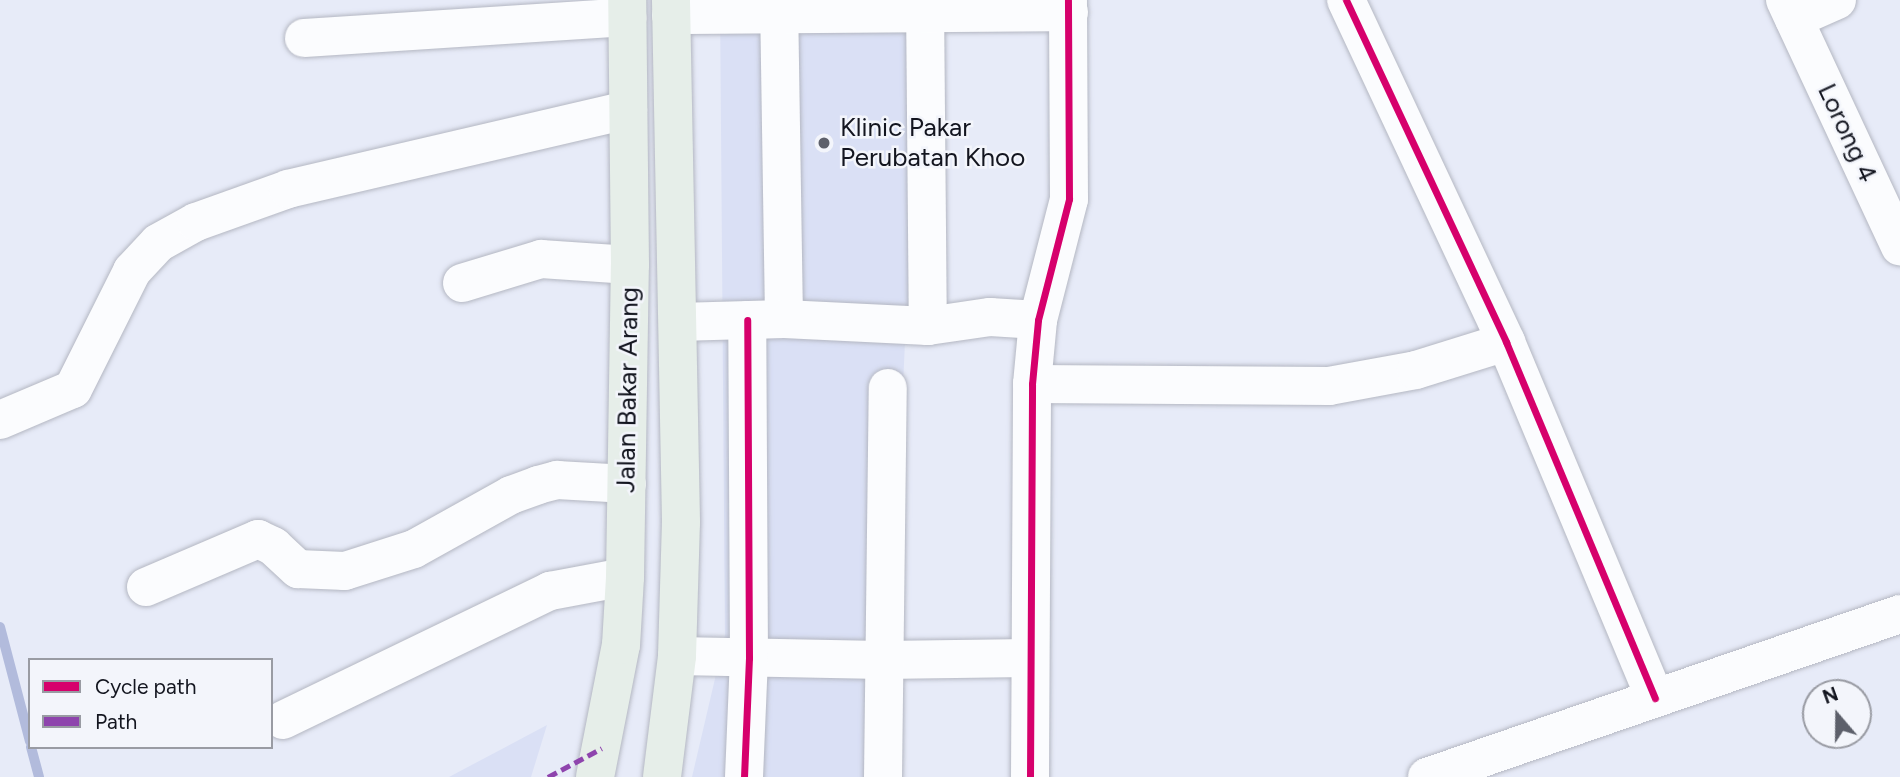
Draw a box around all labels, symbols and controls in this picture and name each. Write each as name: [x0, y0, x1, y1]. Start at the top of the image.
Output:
street label: Lorong 4: [1811, 79, 1883, 187]
place label: Klinic Pakar Perubatan Khoo: [840, 112, 1025, 174]
marker: Klinic Pakar Perubatan Khoo: [814, 133, 834, 153]
street label: Jalan Bakar Arang: [611, 287, 645, 493]
legend: [28, 658, 273, 749]
text: Cycle path: [95, 674, 196, 699]
north arrow: [1802, 679, 1872, 749]
text: N: [1819, 682, 1841, 709]
text: Path: [95, 709, 137, 734]

